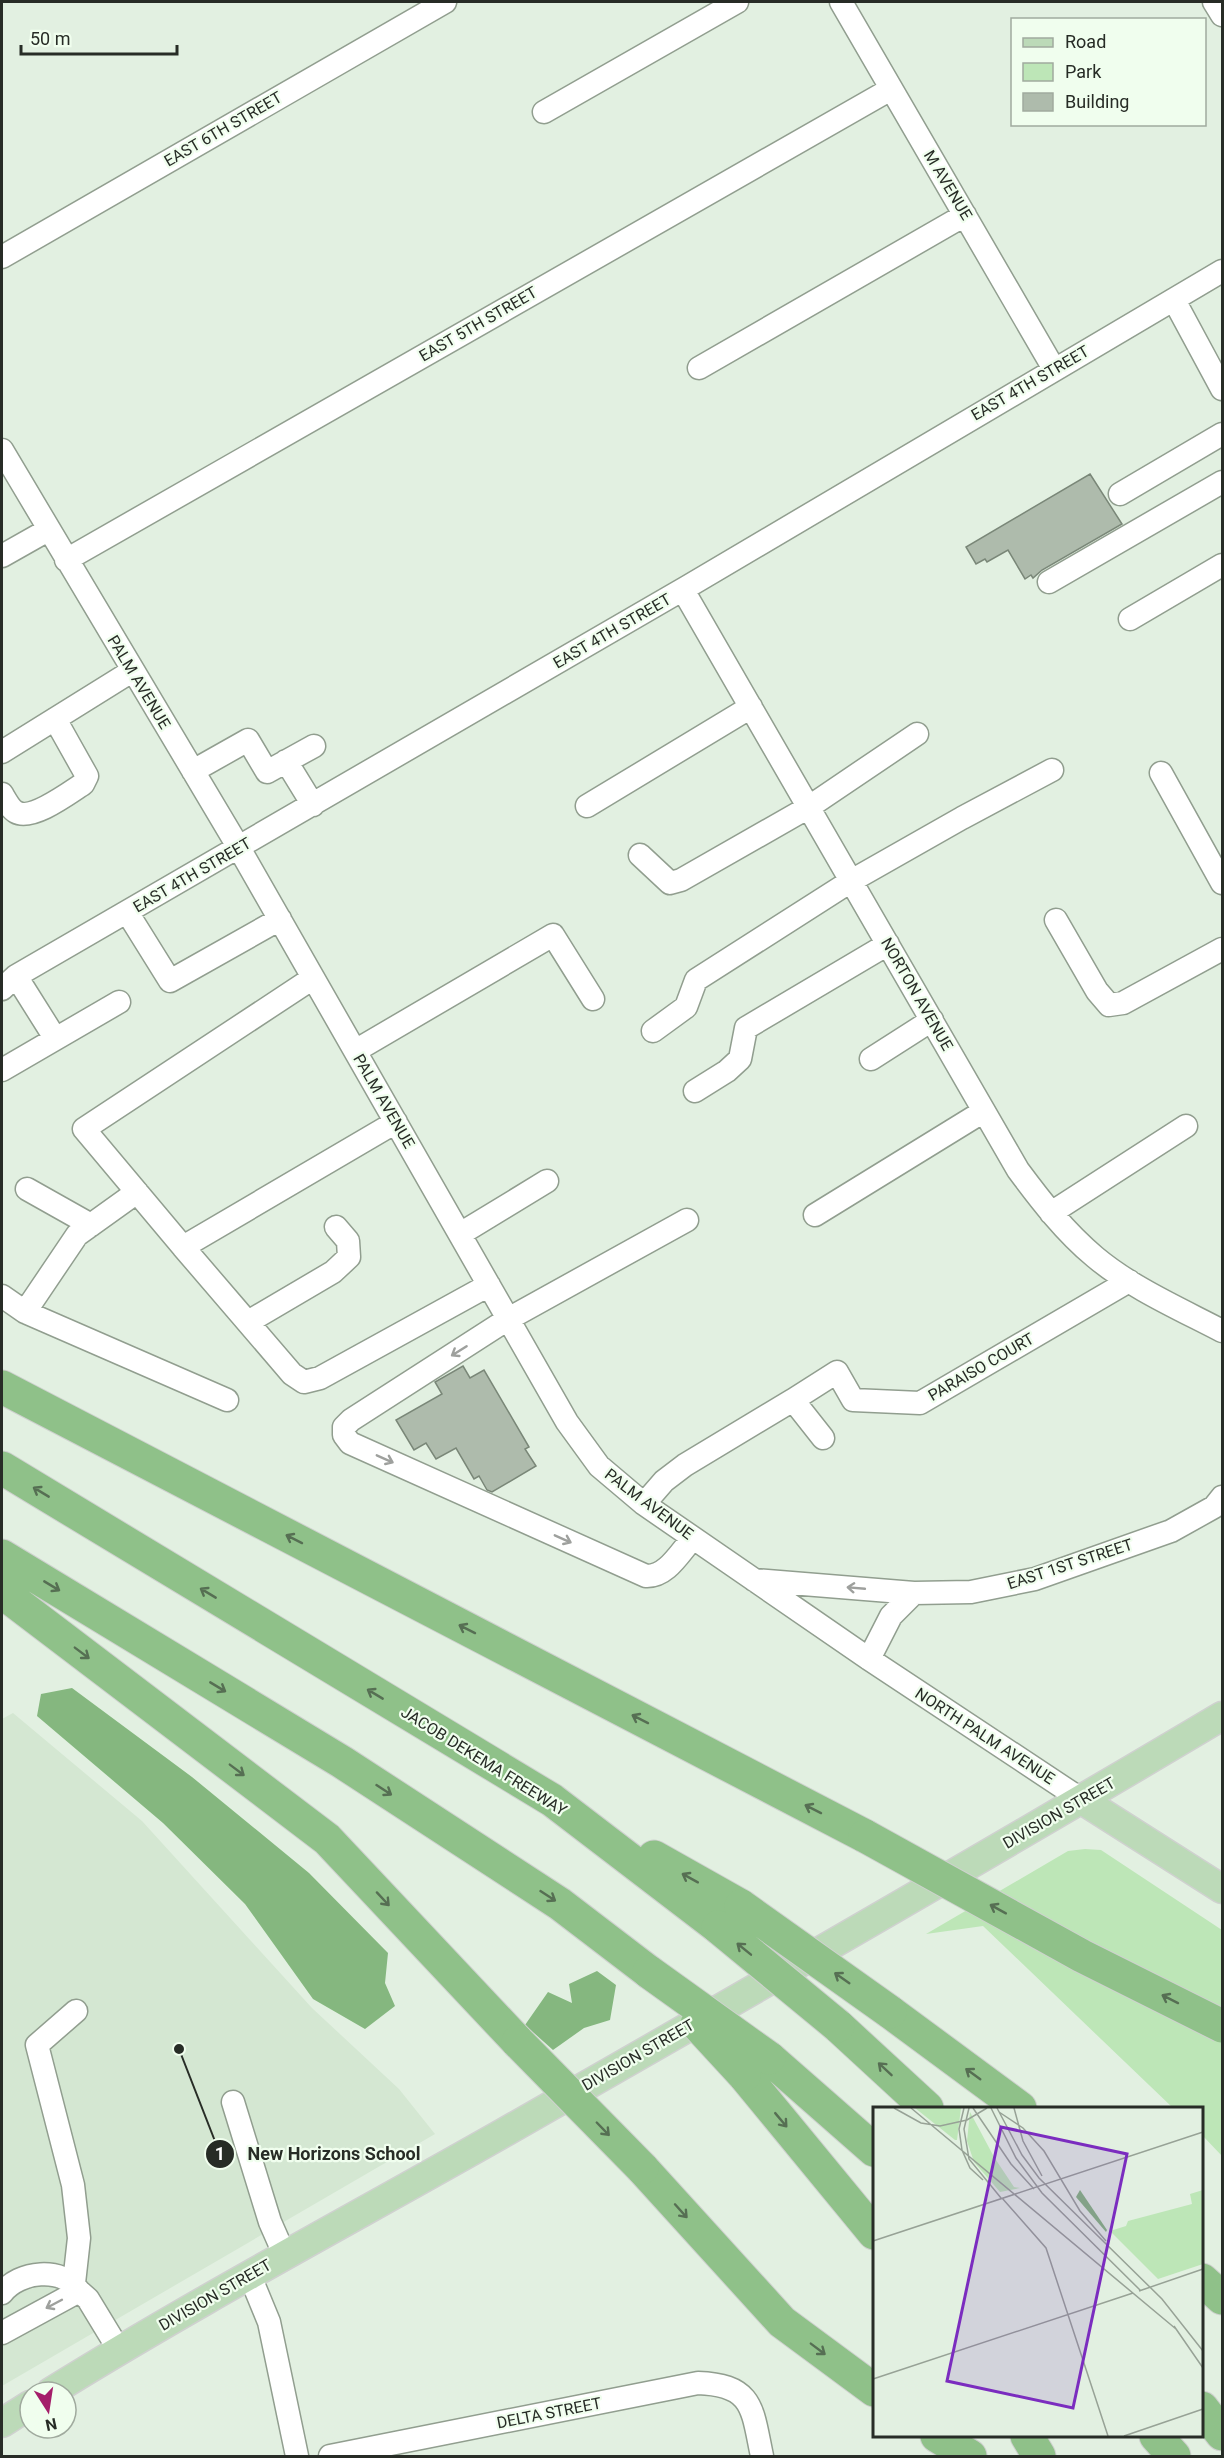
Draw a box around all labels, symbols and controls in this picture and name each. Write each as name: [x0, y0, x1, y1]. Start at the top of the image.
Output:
scale bar: [21, 18, 177, 56]
legend: [1011, 18, 1206, 126]
text: 50 m: [30, 28, 70, 49]
text: Road: [1065, 31, 1106, 52]
text: Park: [1065, 61, 1102, 82]
street label: EAST 6TH STREET: [161, 87, 286, 170]
text: Building: [1065, 91, 1129, 112]
street label: M AVENUE: [920, 147, 976, 223]
street label: EAST 5TH STREET: [416, 282, 541, 365]
street label: EAST 4TH STREET: [968, 341, 1093, 424]
street label: EAST 4TH STREET: [550, 589, 675, 672]
street label: PALM AVENUE: [104, 632, 174, 732]
street label: EAST 4TH STREET: [130, 833, 255, 916]
street label: NORTON AVENUE: [877, 934, 957, 1054]
street label: PALM AVENUE: [349, 1050, 419, 1152]
street label: PARAISO COURT: [925, 1329, 1038, 1405]
one-way arrow: [451, 1345, 468, 1357]
one-way arrow: [376, 1454, 394, 1465]
street label: PALM AVENUE: [601, 1465, 697, 1543]
one-way arrow: [33, 1486, 50, 1498]
one-way arrow: [285, 1533, 303, 1544]
one-way arrow: [554, 1533, 572, 1545]
street label: EAST 1ST STREET: [1005, 1535, 1136, 1593]
one-way arrow: [43, 1581, 60, 1593]
one-way arrow: [846, 1582, 866, 1593]
one-way arrow: [200, 1587, 217, 1599]
one-way arrow: [458, 1623, 476, 1634]
one-way arrow: [73, 1646, 89, 1659]
one-way arrow: [209, 1682, 226, 1694]
street label: NORTH PALM AVENUE: [912, 1684, 1058, 1788]
one-way arrow: [367, 1687, 384, 1699]
street label: JACOB DEKEMA FREEWAY: [398, 1702, 571, 1820]
one-way arrow: [631, 1713, 649, 1724]
one-way arrow: [229, 1764, 245, 1777]
street label: DIVISION STREET: [1000, 1773, 1119, 1853]
one-way arrow: [376, 1783, 393, 1796]
one-way arrow: [804, 1802, 822, 1814]
one-way arrow: [682, 1872, 699, 1884]
one-way arrow: [539, 1890, 556, 1902]
one-way arrow: [376, 1891, 390, 1906]
one-way arrow: [989, 1903, 1007, 1914]
one-way arrow: [736, 1942, 752, 1955]
one-way arrow: [835, 1972, 851, 1984]
one-way arrow: [1162, 1993, 1180, 2005]
street label: DIVISION STREET: [579, 2015, 698, 2095]
one-way arrow: [877, 2061, 892, 2076]
one-way arrow: [966, 2067, 982, 2080]
inset map: [873, 2107, 1203, 2437]
one-way arrow: [774, 2112, 788, 2127]
one-way arrow: [596, 2121, 611, 2136]
callout: New Horizons School: [205, 2136, 432, 2172]
text: 1: [215, 2143, 225, 2164]
text: New Horizons School: [248, 2143, 420, 2164]
one-way arrow: [674, 2203, 688, 2218]
street label: DIVISION STREET: [156, 2255, 275, 2335]
one-way arrow: [45, 2299, 63, 2311]
one-way arrow: [810, 2343, 826, 2355]
north arrow: [18, 2380, 78, 2440]
street label: DELTA STREET: [495, 2393, 603, 2432]
text: N: [44, 2414, 59, 2435]

